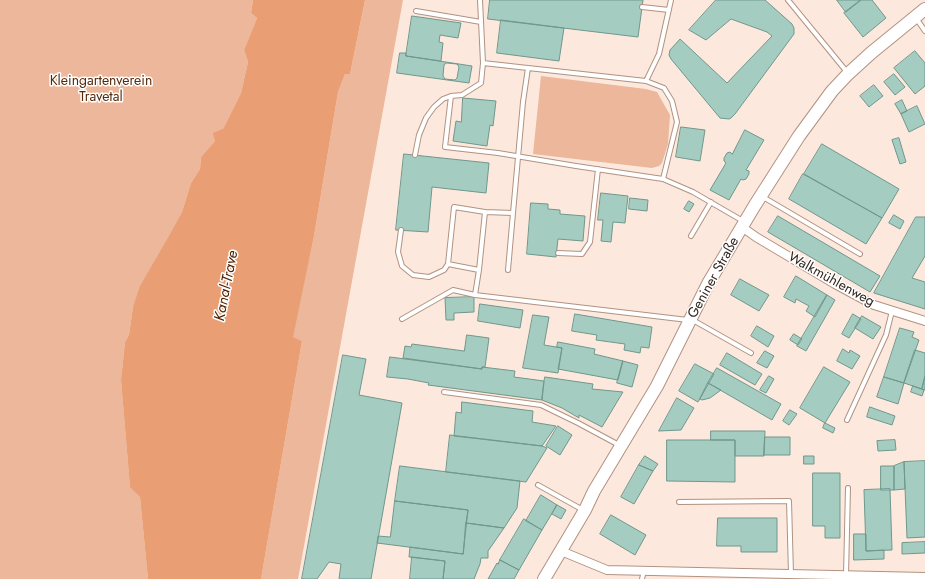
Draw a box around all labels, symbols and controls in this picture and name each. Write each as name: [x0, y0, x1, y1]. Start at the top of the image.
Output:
park label: Kleingartenverein Travetal: [50, 74, 152, 106]
street label: Geniner Straße: [685, 234, 743, 322]
water label: Kanal-Trave: [211, 249, 243, 323]
street label: Walkmühlenweg: [785, 249, 877, 311]

